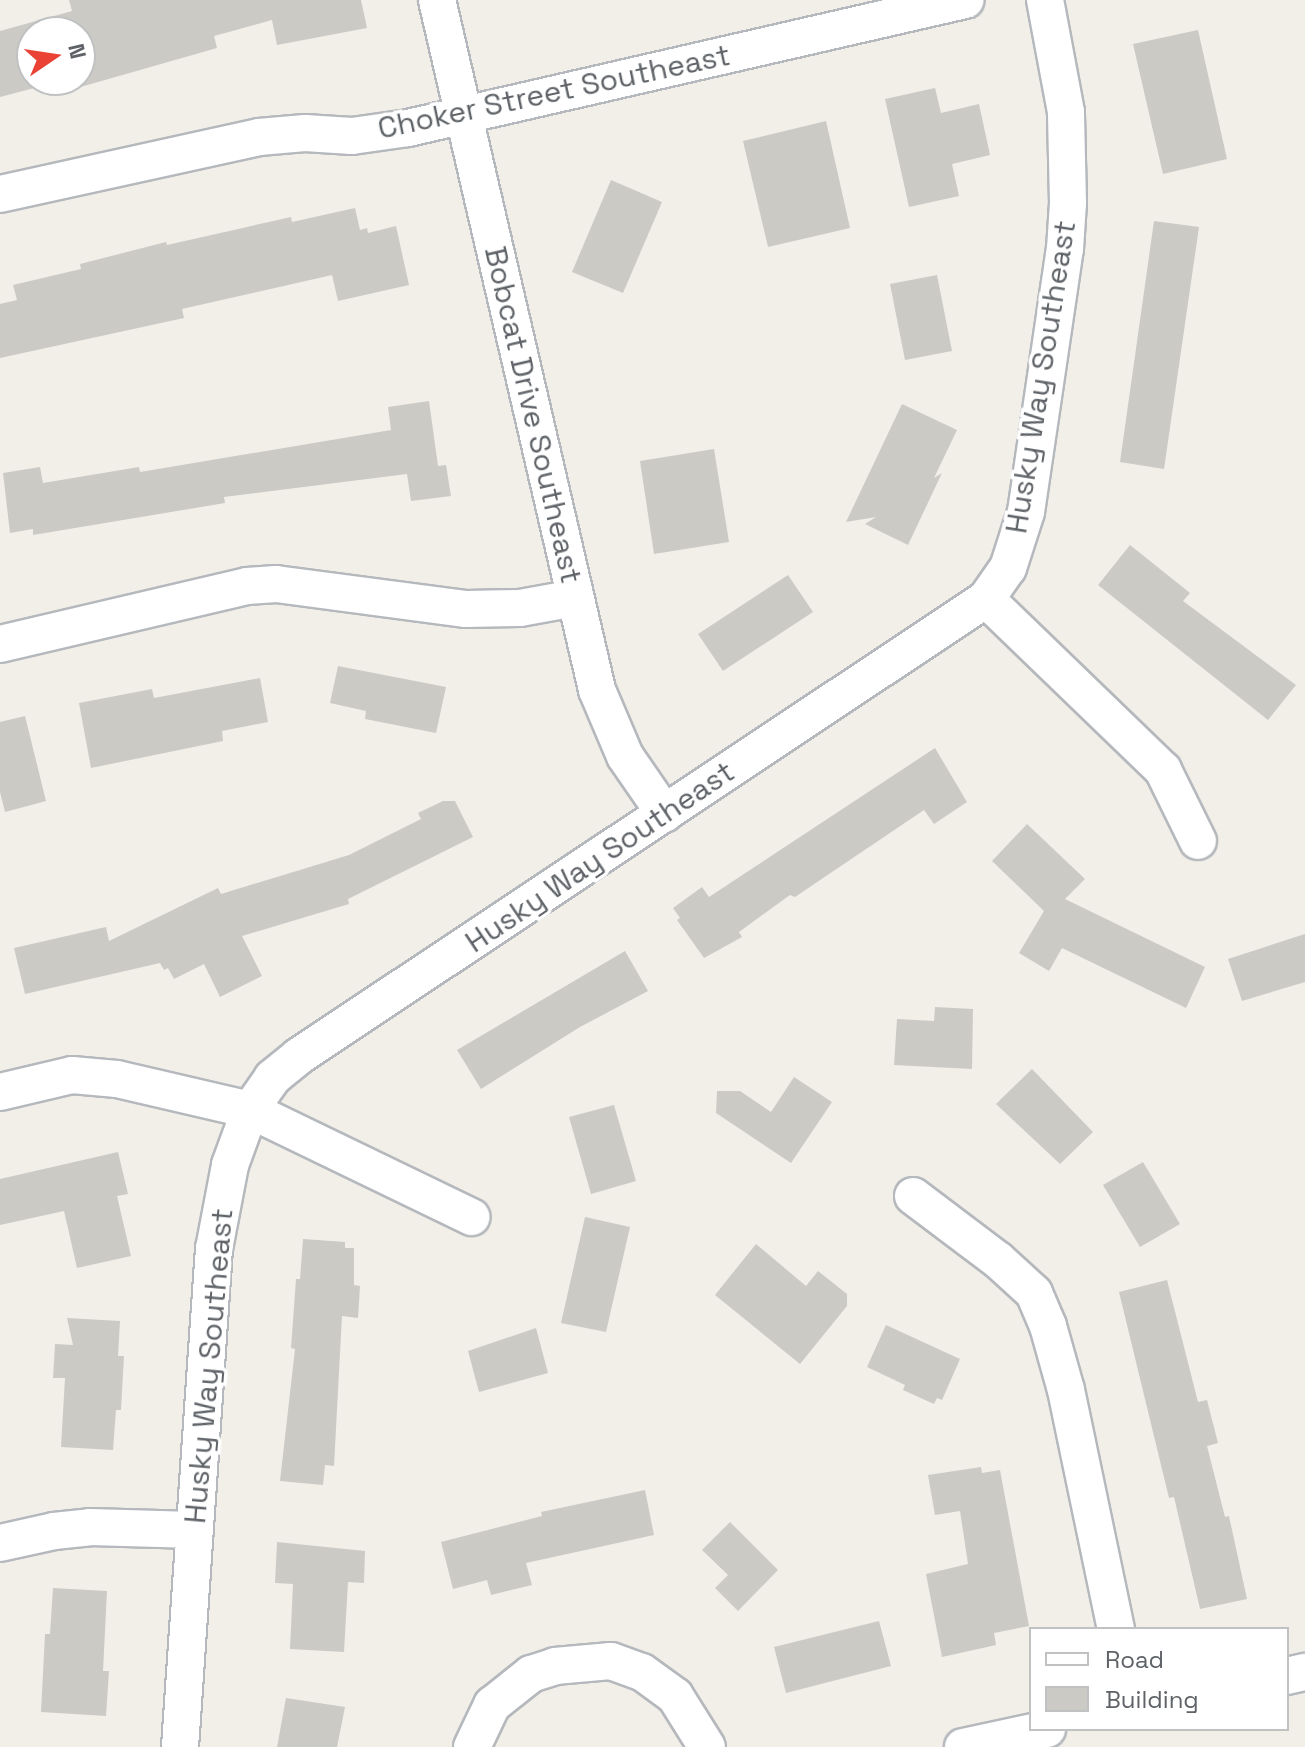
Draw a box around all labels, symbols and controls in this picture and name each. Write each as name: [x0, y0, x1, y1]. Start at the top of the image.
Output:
north arrow: [16, 16, 96, 96]
street label: Choker Street Southeast: [375, 37, 733, 147]
text: N: [62, 41, 93, 61]
street label: Husky Way Southeast: [998, 218, 1084, 536]
street label: Bobcat Drive Southeast: [477, 243, 589, 587]
street label: Husky Way Southeast: [459, 754, 741, 960]
street label: Husky Way Southeast: [177, 1207, 241, 1525]
legend: [1029, 1627, 1289, 1731]
text: Road: [1105, 1644, 1164, 1675]
text: Building: [1105, 1684, 1199, 1715]

